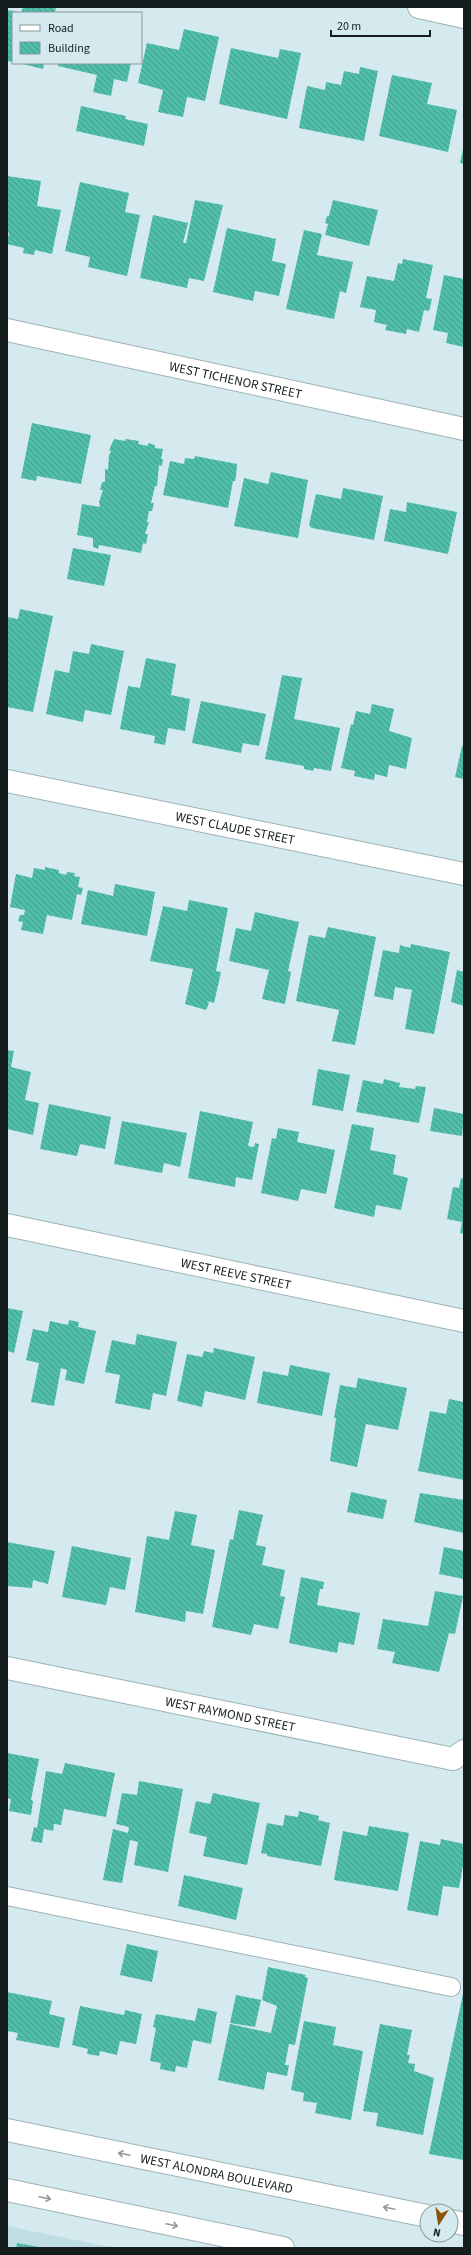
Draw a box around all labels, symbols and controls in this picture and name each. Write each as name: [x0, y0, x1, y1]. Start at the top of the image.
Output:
legend: [12, 12, 142, 64]
scale bar: [331, 12, 430, 38]
text: 20 m: [337, 18, 361, 35]
text: Road: [48, 20, 74, 37]
text: Building: [48, 40, 90, 57]
street label: WEST TICHENOR STREET: [167, 357, 304, 404]
street label: WEST CLAUDE STREET: [174, 807, 297, 849]
street label: WEST REEVE STREET: [179, 1254, 293, 1294]
street label: WEST RAYMOND STREET: [163, 1692, 297, 1737]
one-way arrow: [118, 2150, 131, 2158]
street label: WEST ALONDRA BOULEVARD: [139, 2150, 294, 2198]
one-way arrow: [38, 2195, 51, 2203]
north arrow: [419, 2203, 459, 2243]
one-way arrow: [383, 2204, 396, 2212]
one-way arrow: [166, 2221, 179, 2229]
text: N: [432, 2224, 442, 2240]

